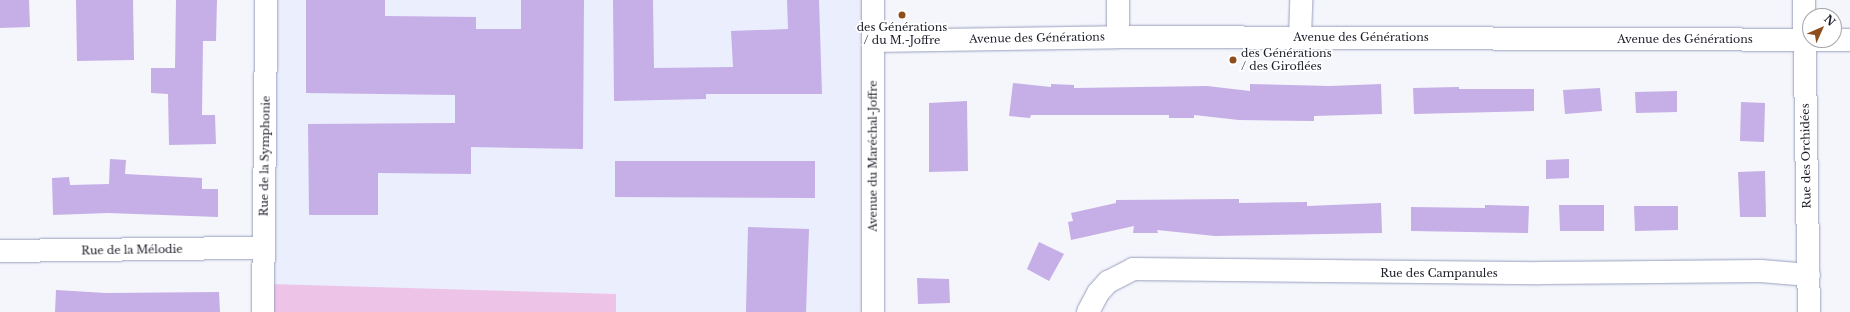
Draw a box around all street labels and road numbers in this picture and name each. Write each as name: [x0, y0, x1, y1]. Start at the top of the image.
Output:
street label: Avenue des Générations: [969, 30, 1105, 46]
street label: Avenue des Générations: [1293, 30, 1429, 44]
street label: Avenue des Générations: [1617, 32, 1753, 46]
street label: Avenue du Maréchal-Joffre: [866, 80, 880, 232]
street label: Rue de la Symphonie: [257, 95, 273, 217]
street label: Rue des Orchidées: [1798, 103, 1814, 209]
street label: Rue de la Mélodie: [81, 243, 183, 257]
street label: Rue des Campanules: [1380, 266, 1498, 280]

